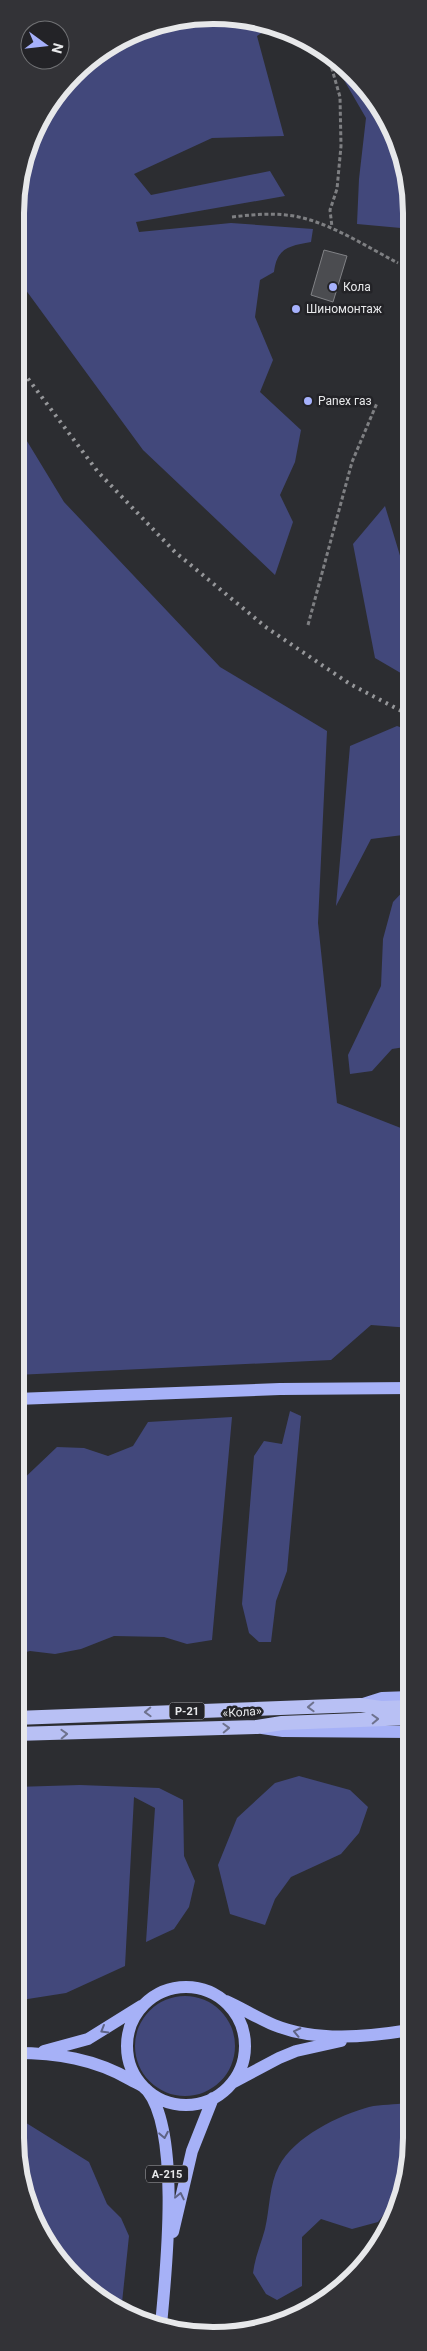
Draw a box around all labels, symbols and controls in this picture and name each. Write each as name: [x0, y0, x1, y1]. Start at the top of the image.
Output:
north arrow: [20, 20, 70, 70]
text: N: [49, 42, 67, 55]
place label: Кола: [343, 280, 371, 294]
marker: Кола: [327, 281, 339, 293]
place label: Шиномонтаж: [306, 302, 383, 316]
marker: Шиномонтаж: [290, 303, 302, 315]
place label: Panex газ: [318, 394, 372, 408]
marker: Panex газ: [302, 395, 314, 407]
road number: Р-21: [170, 1702, 204, 1720]
one-way arrow: [307, 1702, 314, 1712]
street label: «Кола»: [222, 1704, 262, 1720]
one-way arrow: [144, 1707, 152, 1718]
one-way arrow: [371, 1714, 379, 1725]
one-way arrow: [223, 1723, 231, 1734]
one-way arrow: [60, 1728, 68, 1739]
one-way arrow: [101, 2024, 110, 2034]
one-way arrow: [292, 2027, 301, 2038]
one-way arrow: [159, 2130, 169, 2139]
road number: А-215: [146, 2166, 188, 2182]
one-way arrow: [174, 2192, 185, 2201]

